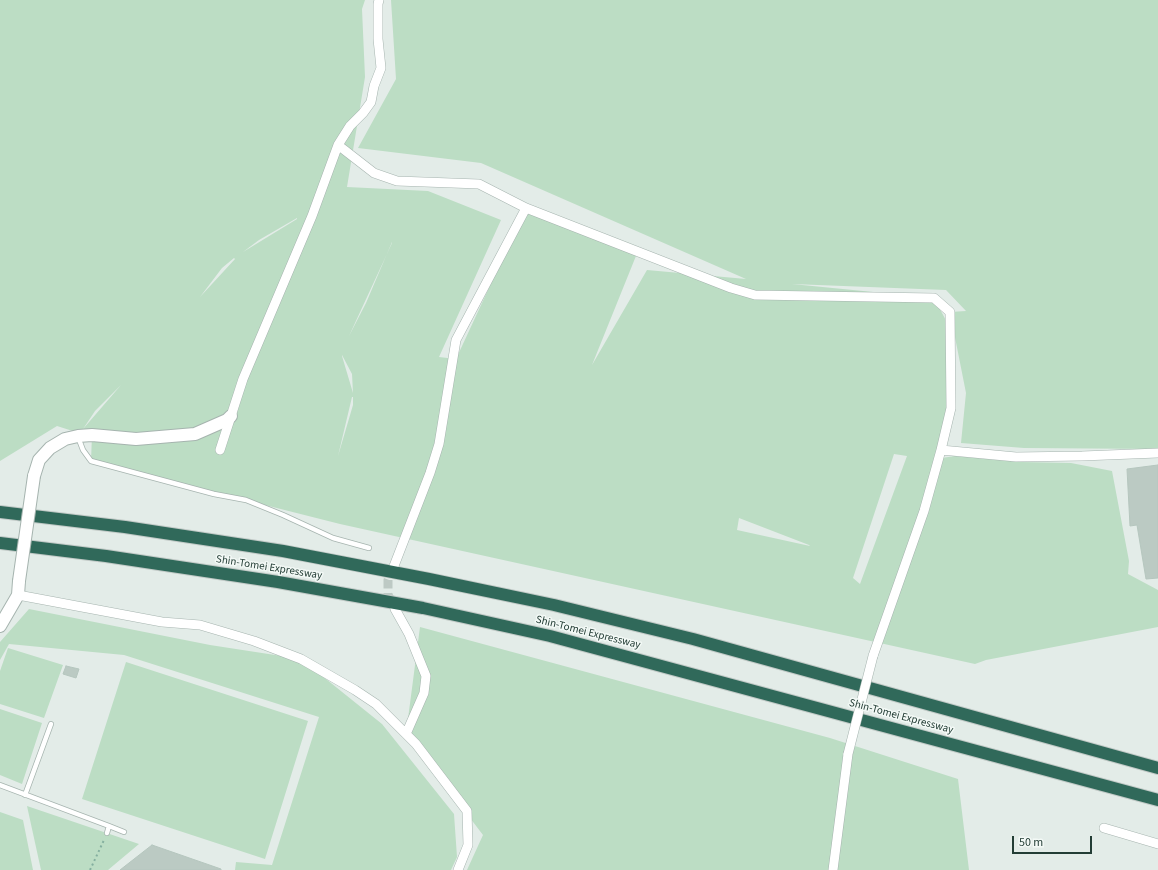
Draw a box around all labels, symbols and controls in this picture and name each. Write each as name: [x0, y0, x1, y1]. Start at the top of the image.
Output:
street label: Shin-Tomei Expressway: [215, 553, 323, 583]
street label: Shin-Tomei Expressway: [534, 614, 642, 652]
street label: Shin-Tomei Expressway: [847, 697, 955, 737]
scale bar: [1014, 828, 1094, 854]
text: 50 m: [1019, 834, 1043, 851]

